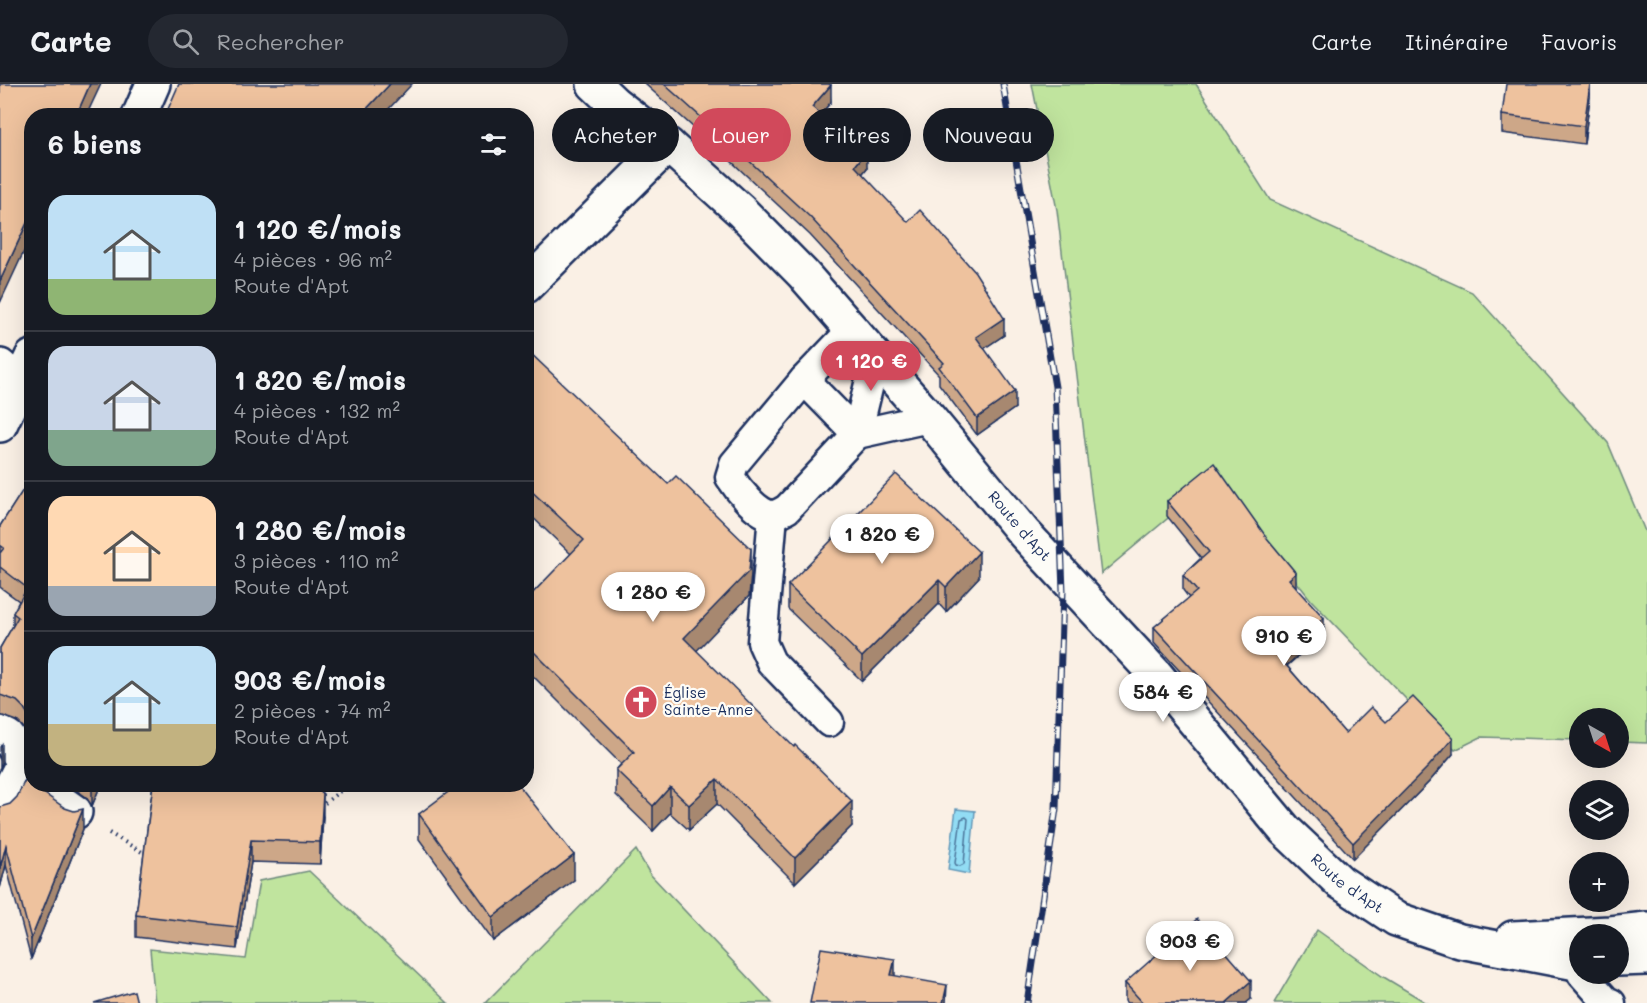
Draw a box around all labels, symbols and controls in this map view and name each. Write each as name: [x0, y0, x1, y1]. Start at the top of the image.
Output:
search box: [148, 14, 568, 68]
text: Carte: [30, 23, 112, 59]
icon: search: [169, 25, 202, 58]
text: Rechercher: [217, 27, 344, 56]
text: Carte: [1311, 28, 1372, 55]
text: Itinéraire: [1405, 28, 1508, 55]
text: Favoris: [1541, 28, 1617, 55]
chip: Acheter: [552, 108, 679, 162]
chip: Louer: [691, 108, 791, 162]
chip: Filtres: [803, 108, 911, 162]
chip: Nouveau: [923, 108, 1054, 162]
text: 6 biens: [48, 127, 142, 161]
icon: filters: [477, 128, 510, 161]
text: 1 120 €/mois: [234, 212, 402, 246]
icon: home: [96, 219, 168, 291]
text: 4 pièces · 96 m²: [234, 246, 392, 272]
text: Route d'Apt: [234, 272, 349, 298]
pin: 1 120 €: [816, 341, 926, 392]
text: 1 120 €: [835, 347, 907, 373]
text: 1 820 €/mois: [234, 363, 406, 397]
icon: home: [96, 370, 168, 442]
text: 4 pièces · 132 m²: [234, 397, 400, 423]
text: Route d'Apt: [234, 423, 349, 449]
street label: Route d'Apt: [984, 486, 1056, 565]
text: 1 280 €/mois: [234, 513, 406, 547]
pin: 1 820 €: [827, 514, 937, 565]
icon: home: [96, 520, 168, 592]
text: 1 820 €: [844, 520, 920, 546]
text: 3 pièces · 110 m²: [234, 547, 398, 573]
pin: 1 280 €: [598, 572, 708, 623]
text: Route d'Apt: [234, 573, 349, 599]
text: 1 280 €: [615, 578, 691, 604]
pin: 910 €: [1242, 616, 1326, 667]
text: 910 €: [1255, 622, 1313, 648]
text: 903 €/mois: [234, 663, 386, 697]
icon: home: [96, 670, 168, 742]
pin: 584 €: [1121, 672, 1205, 723]
text: 584 €: [1133, 678, 1193, 704]
place label: Église Sainte-Anne: [664, 682, 753, 719]
church icon: Église Sainte-Anne: [623, 684, 659, 720]
text: 2 pièces · 74 m²: [234, 697, 391, 723]
north arrow: [1569, 708, 1629, 768]
map controls: [1569, 708, 1629, 984]
text: Route d'Apt: [234, 723, 349, 749]
button: layers: [1569, 780, 1629, 840]
street label: Route d'Apt: [1307, 849, 1388, 917]
button: +: [1569, 852, 1629, 912]
pin: 903 €: [1148, 921, 1232, 972]
button: −: [1569, 924, 1629, 984]
text: 903 €: [1160, 927, 1220, 953]

